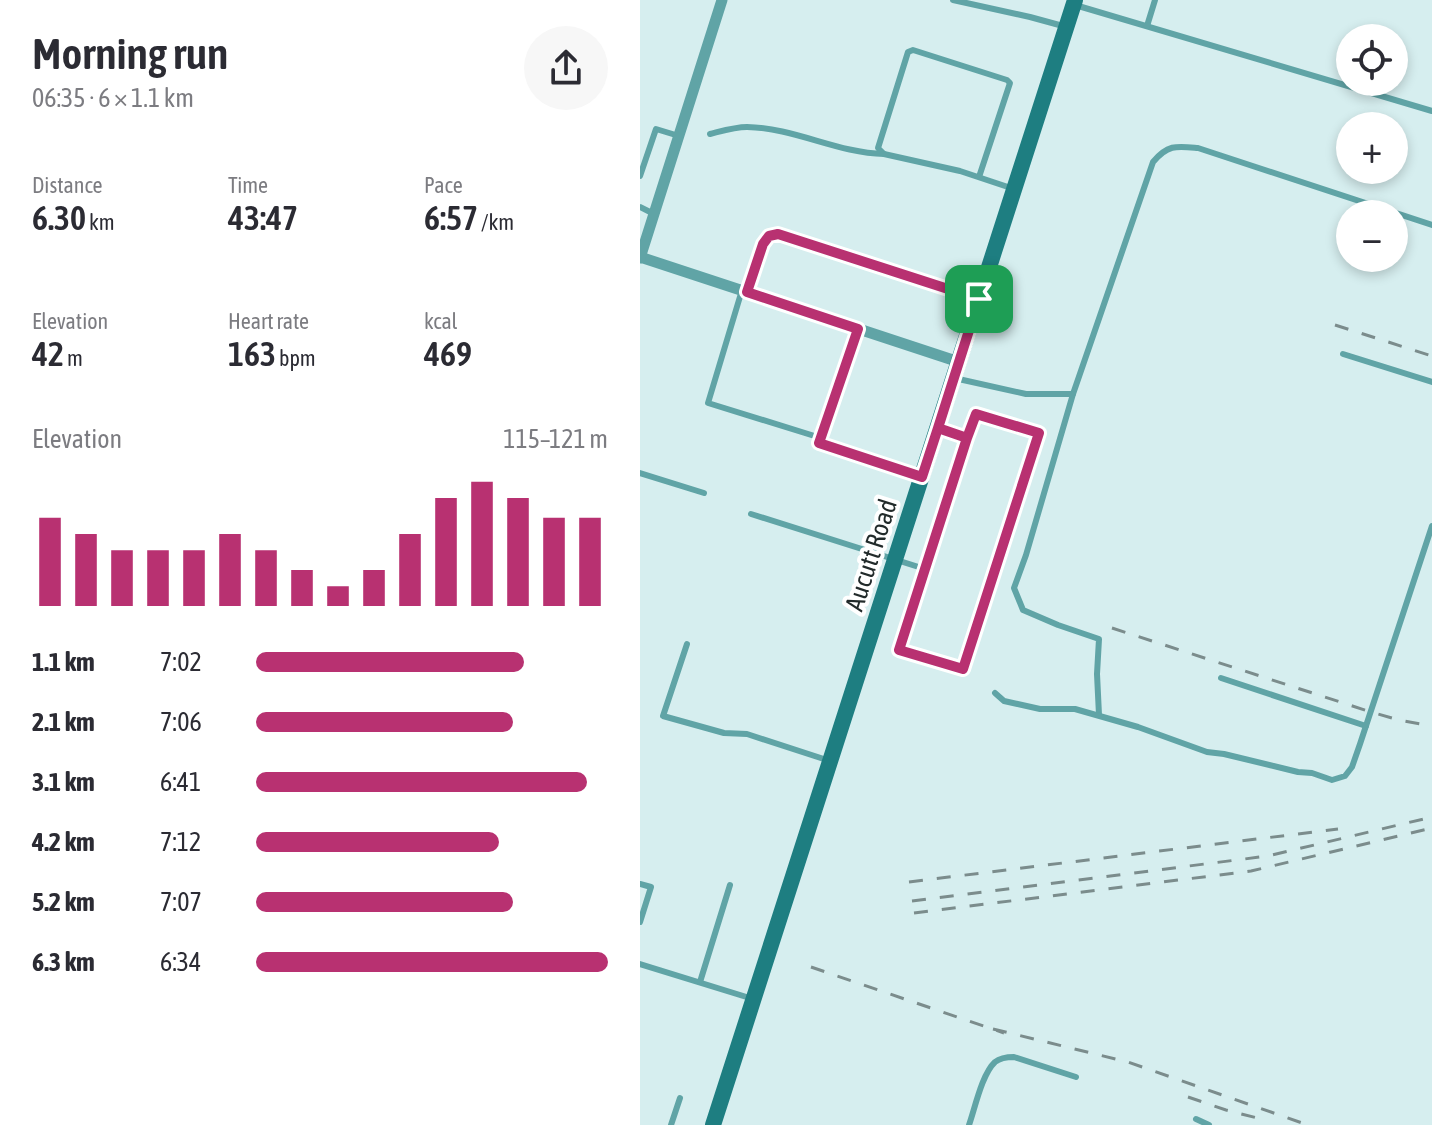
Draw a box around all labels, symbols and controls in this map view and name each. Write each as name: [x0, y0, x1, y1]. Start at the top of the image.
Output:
map controls: [1336, 24, 1408, 272]
button: locate: [1336, 24, 1408, 96]
button: share: [524, 26, 608, 110]
text: Morning run: [32, 28, 228, 78]
text: 06:35 · 6 × 1.1 km: [32, 83, 194, 113]
button: +: [1336, 112, 1408, 184]
text: Distance: [32, 172, 103, 198]
text: Time: [228, 172, 268, 198]
text: Pace: [424, 172, 463, 198]
text: 6.30: [32, 198, 86, 237]
text: 43:47: [228, 198, 298, 237]
text: 6:57: [424, 198, 478, 237]
button: −: [1336, 200, 1408, 272]
text: km: [86, 209, 115, 235]
text: /km: [478, 209, 514, 235]
pin: [945, 265, 1013, 333]
icon: arrive: [957, 277, 1001, 321]
text: Elevation: [32, 308, 108, 334]
text: Heart rate: [228, 308, 309, 334]
text: kcal: [424, 308, 457, 334]
text: 42: [32, 334, 64, 373]
text: 163: [228, 334, 276, 373]
text: 469: [424, 334, 472, 373]
text: m: [64, 345, 83, 371]
text: bpm: [276, 345, 316, 371]
text: Elevation: [32, 424, 122, 454]
text: 115–121 m: [503, 424, 608, 454]
street label: Aucutt Road: [839, 495, 903, 615]
text: 1.1 km: [32, 647, 95, 677]
text: 7:02: [160, 647, 202, 677]
text: 2.1 km: [32, 707, 95, 737]
text: 7:06: [160, 707, 202, 737]
text: 3.1 km: [32, 767, 95, 797]
text: 6:41: [160, 767, 201, 797]
text: 4.2 km: [32, 827, 95, 857]
text: 7:12: [160, 827, 201, 857]
text: 5.2 km: [32, 887, 95, 917]
text: 7:07: [160, 887, 202, 917]
text: 6.3 km: [32, 947, 95, 977]
text: 6:34: [160, 947, 201, 977]

